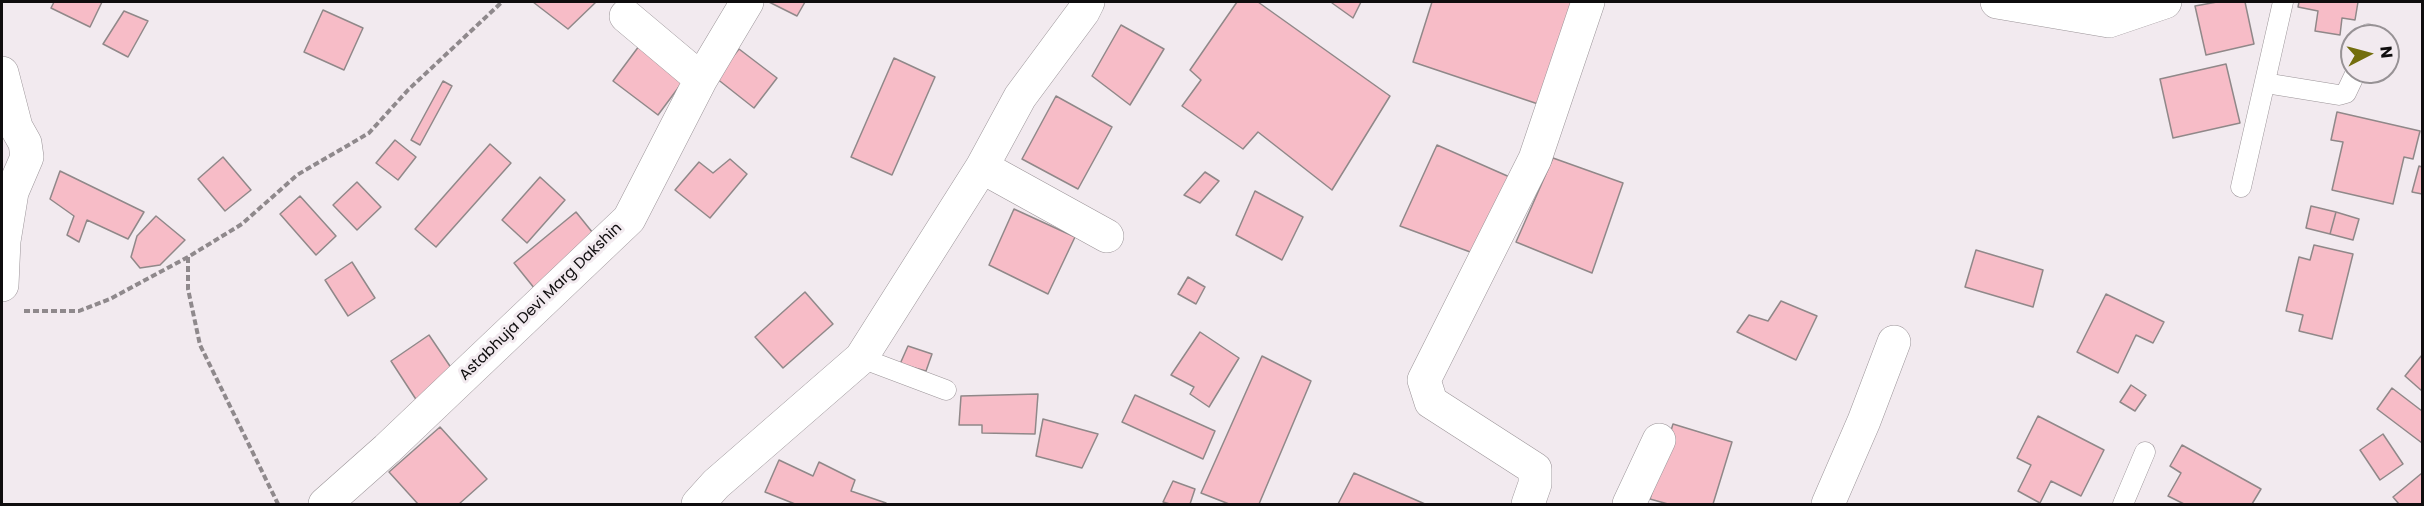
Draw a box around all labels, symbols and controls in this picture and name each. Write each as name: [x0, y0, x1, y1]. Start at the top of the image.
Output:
north arrow: [2340, 24, 2400, 84]
text: N: [2374, 45, 2398, 59]
street label: Astabhuja Devi Marg Dakshin: [456, 220, 626, 384]

